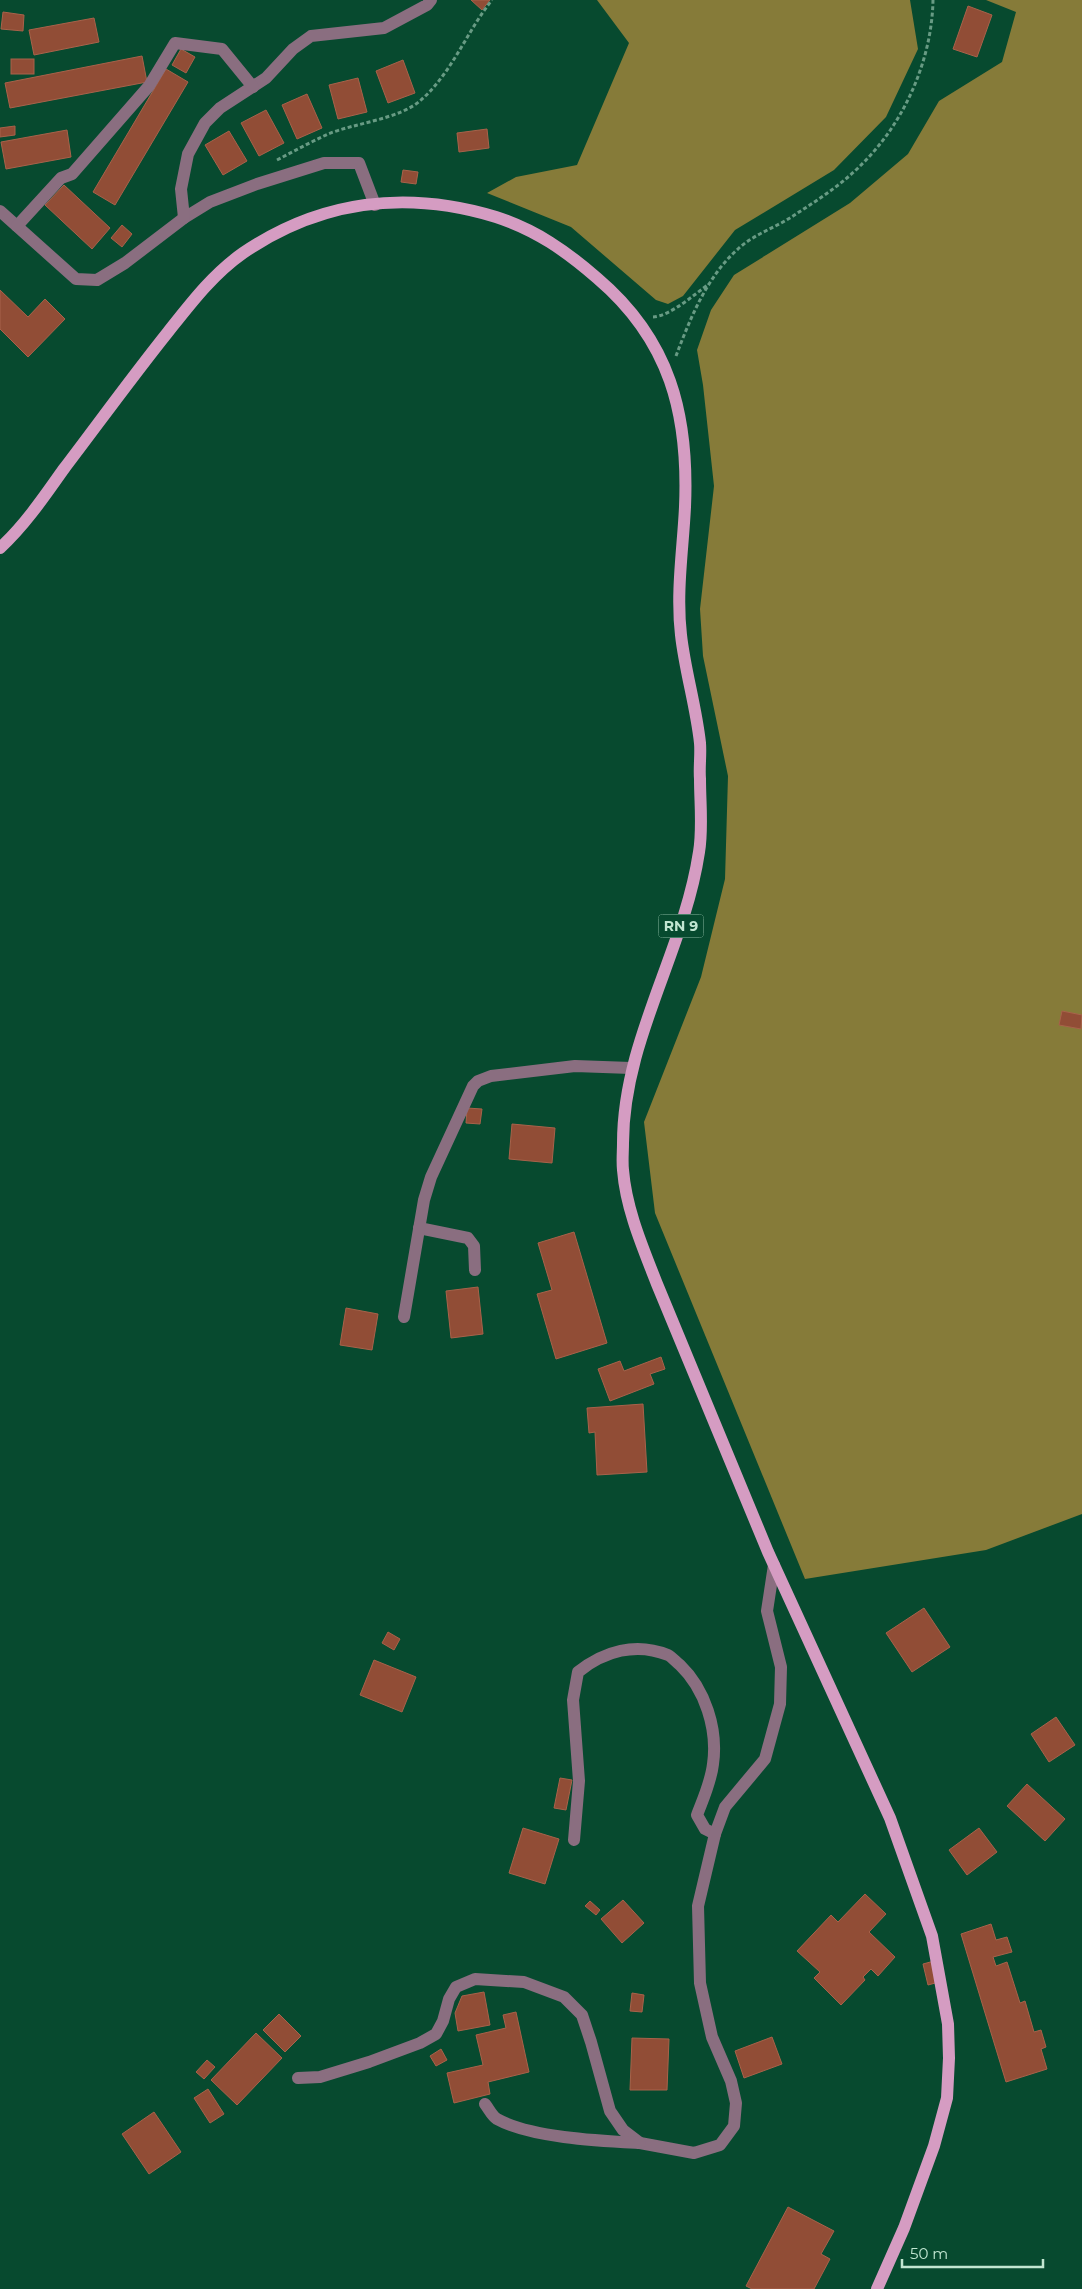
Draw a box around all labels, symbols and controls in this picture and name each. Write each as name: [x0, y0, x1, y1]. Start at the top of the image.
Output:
road number: RN 9: [658, 914, 704, 938]
scale bar: [902, 2236, 1043, 2268]
text: 50 m: [910, 2244, 948, 2263]

